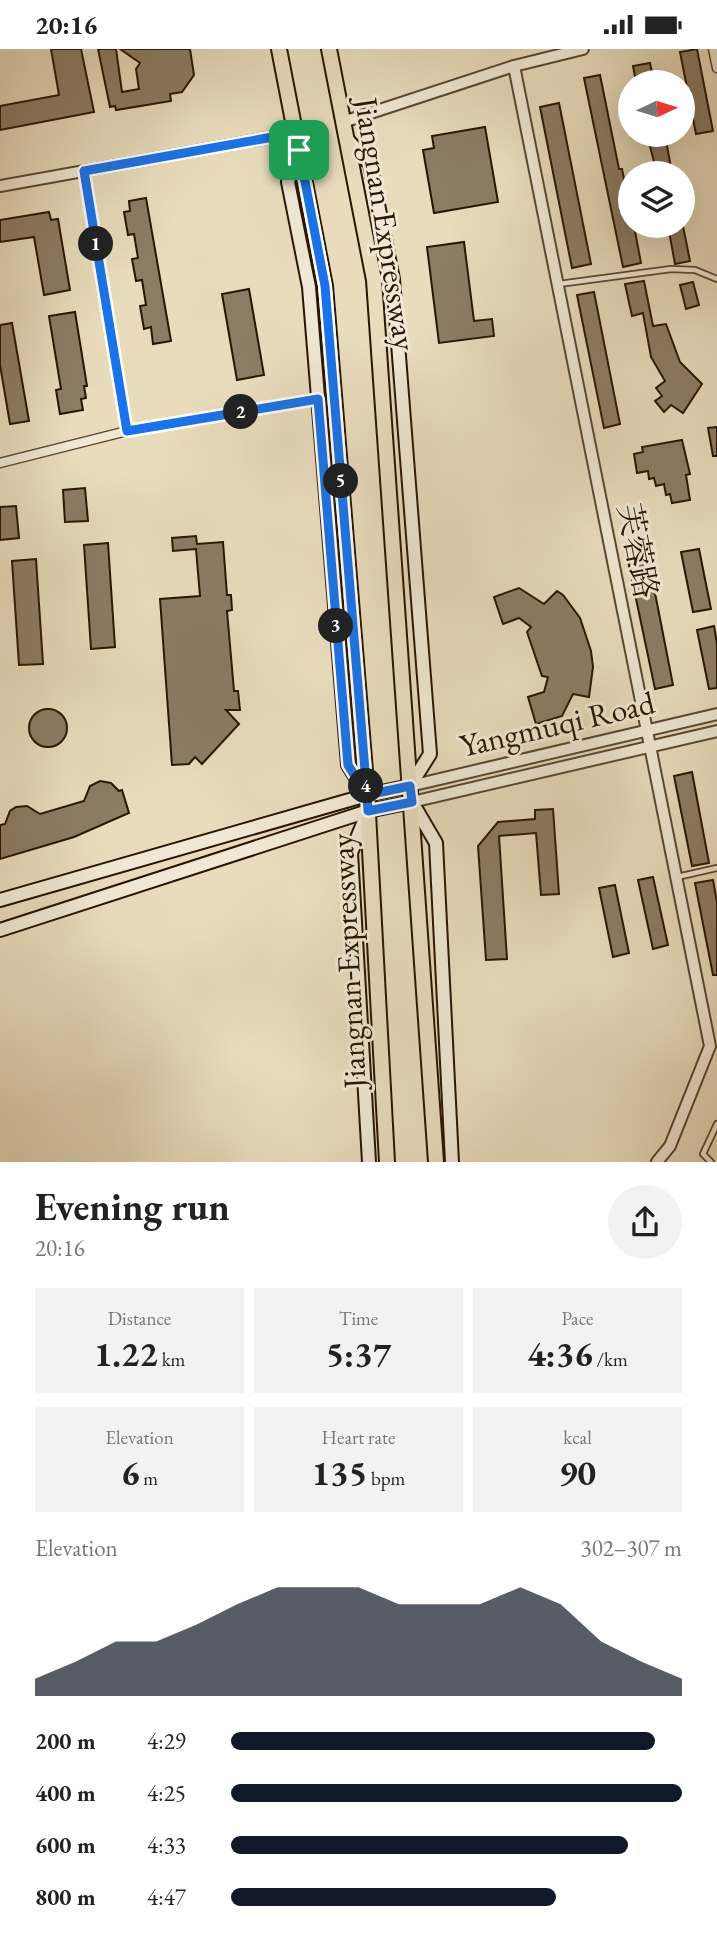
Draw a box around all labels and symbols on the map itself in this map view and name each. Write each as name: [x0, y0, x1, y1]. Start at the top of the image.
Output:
north arrow: [618, 70, 695, 147]
street label: Jiangnan Expressway: [345, 92, 427, 354]
pin: [269, 120, 329, 180]
pin: 1: [78, 227, 114, 261]
pin: 2: [224, 395, 258, 429]
pin: 5: [324, 463, 358, 499]
street label: 芙蓉路: [608, 500, 668, 602]
pin: 3: [318, 609, 354, 643]
street label: Yangmuqi Road: [456, 681, 659, 767]
pin: 4: [348, 769, 384, 803]
street label: Jiangnan Expressway: [320, 831, 376, 1093]

